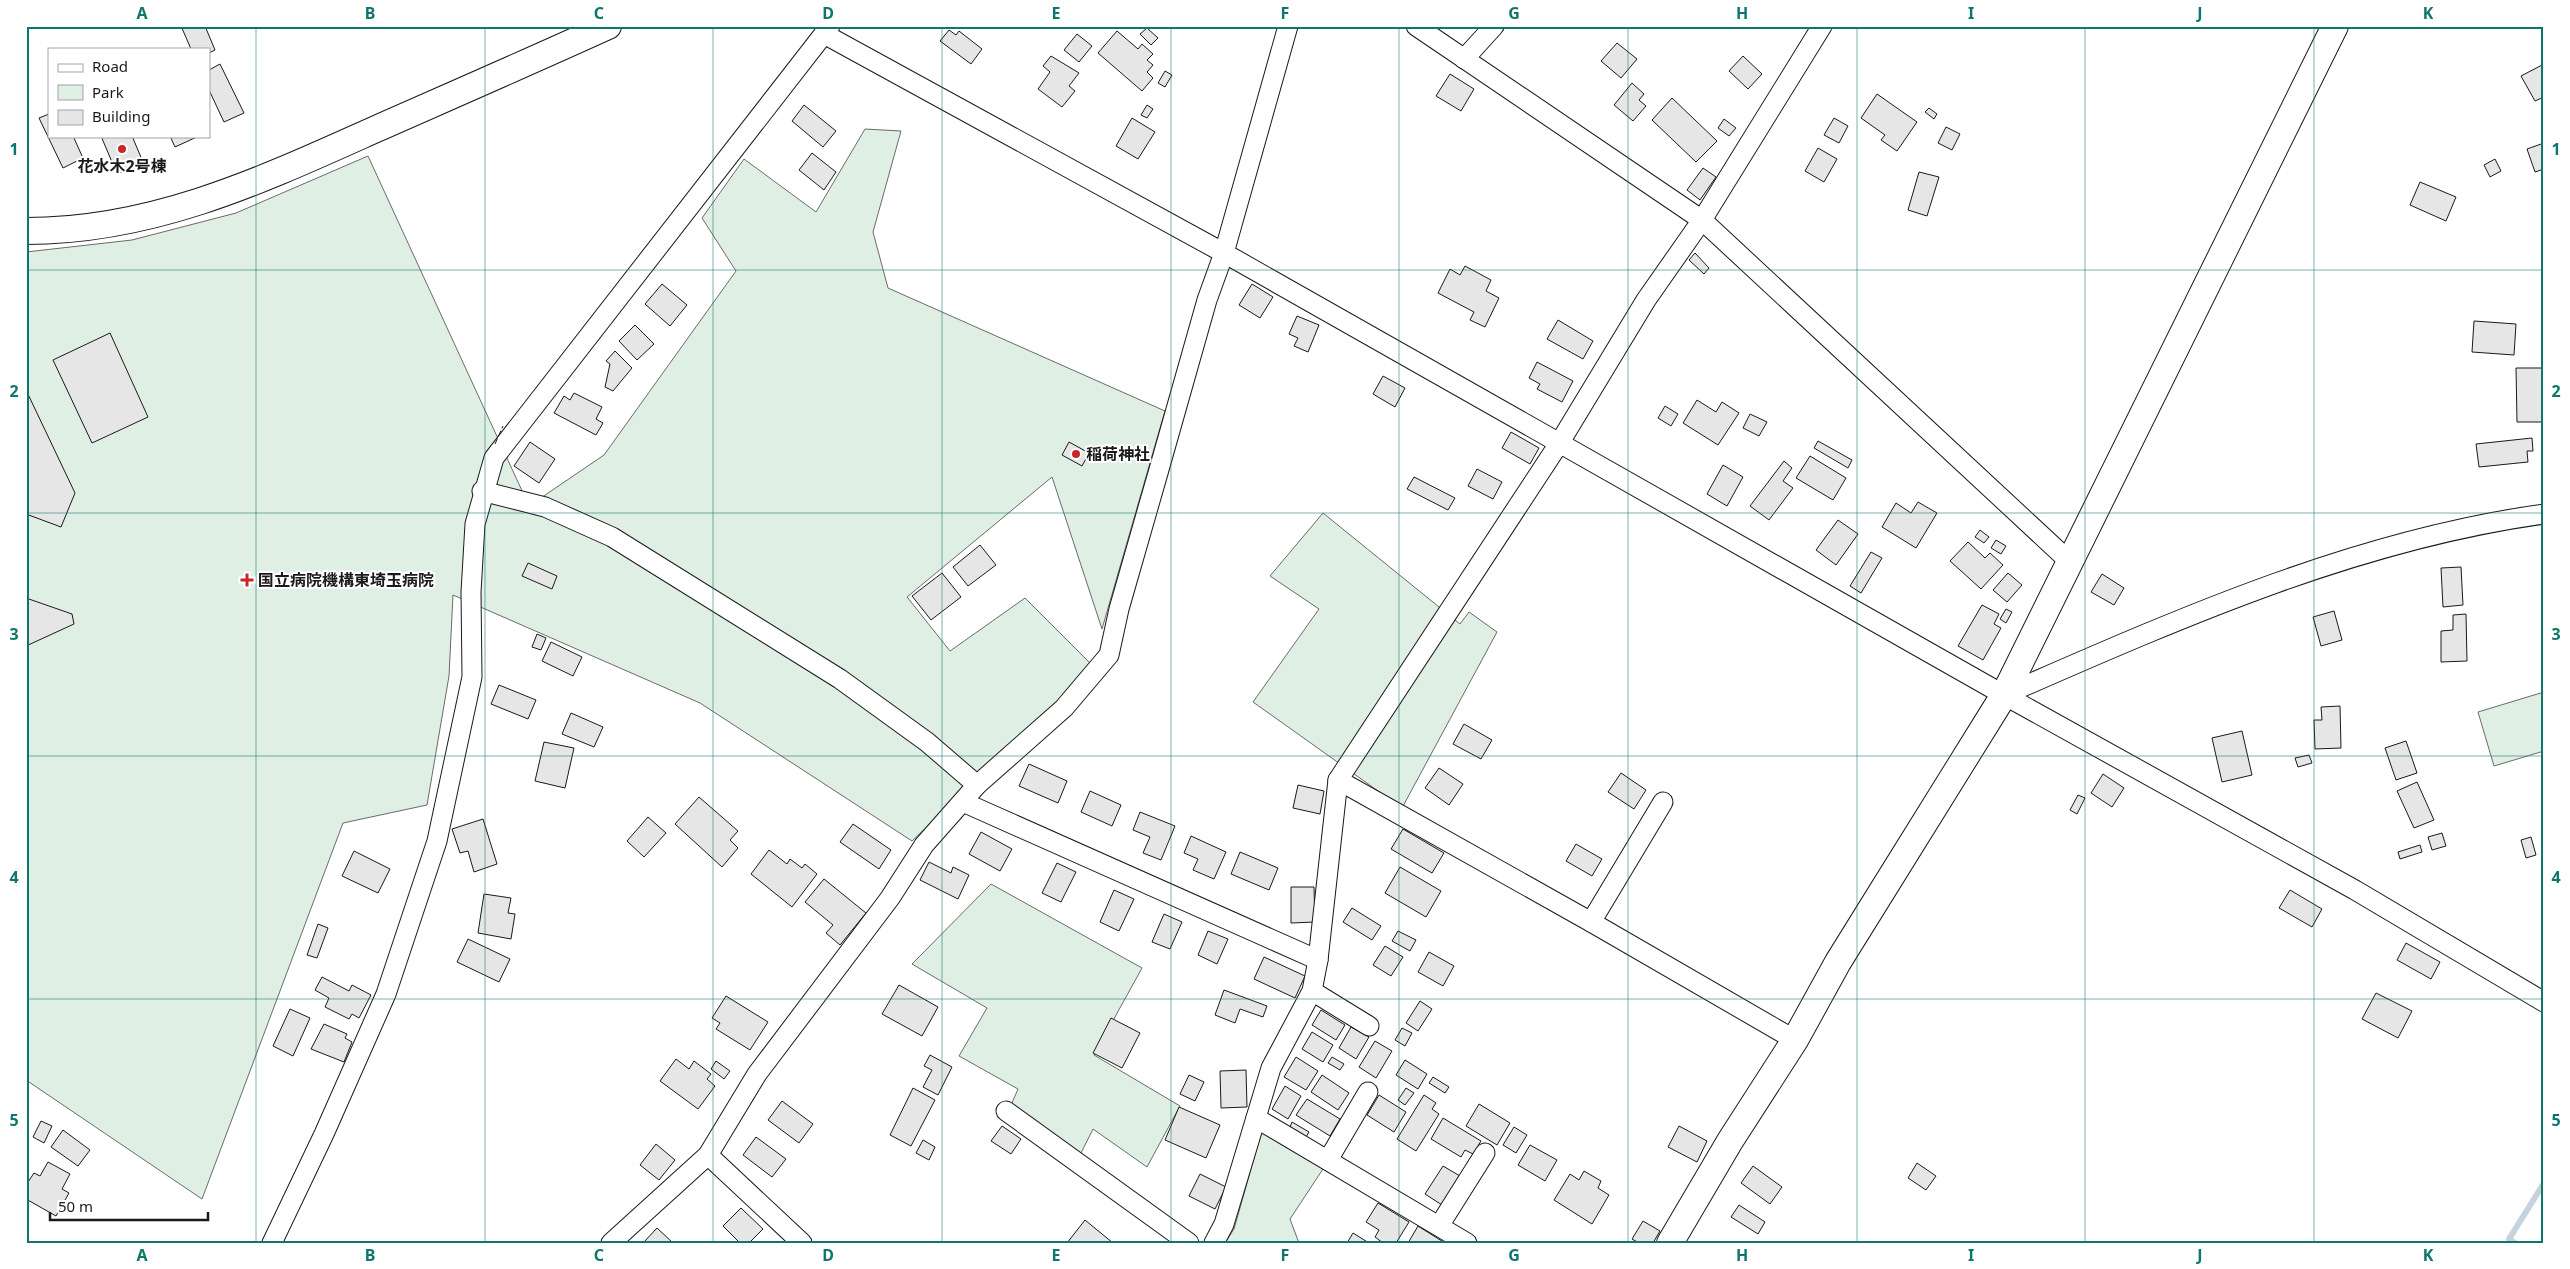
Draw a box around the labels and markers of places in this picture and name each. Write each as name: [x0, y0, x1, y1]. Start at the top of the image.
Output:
marker: 花水木2号棟: [116, 143, 128, 155]
place label: 花水木2号棟: [77, 155, 167, 177]
place label: 稲荷神社: [1086, 443, 1150, 465]
marker: 稲荷神社: [1070, 448, 1082, 460]
place label: 国立病院機構東埼玉病院: [258, 569, 434, 591]
marker: 国立病院機構東埼玉病院: [240, 573, 254, 587]

